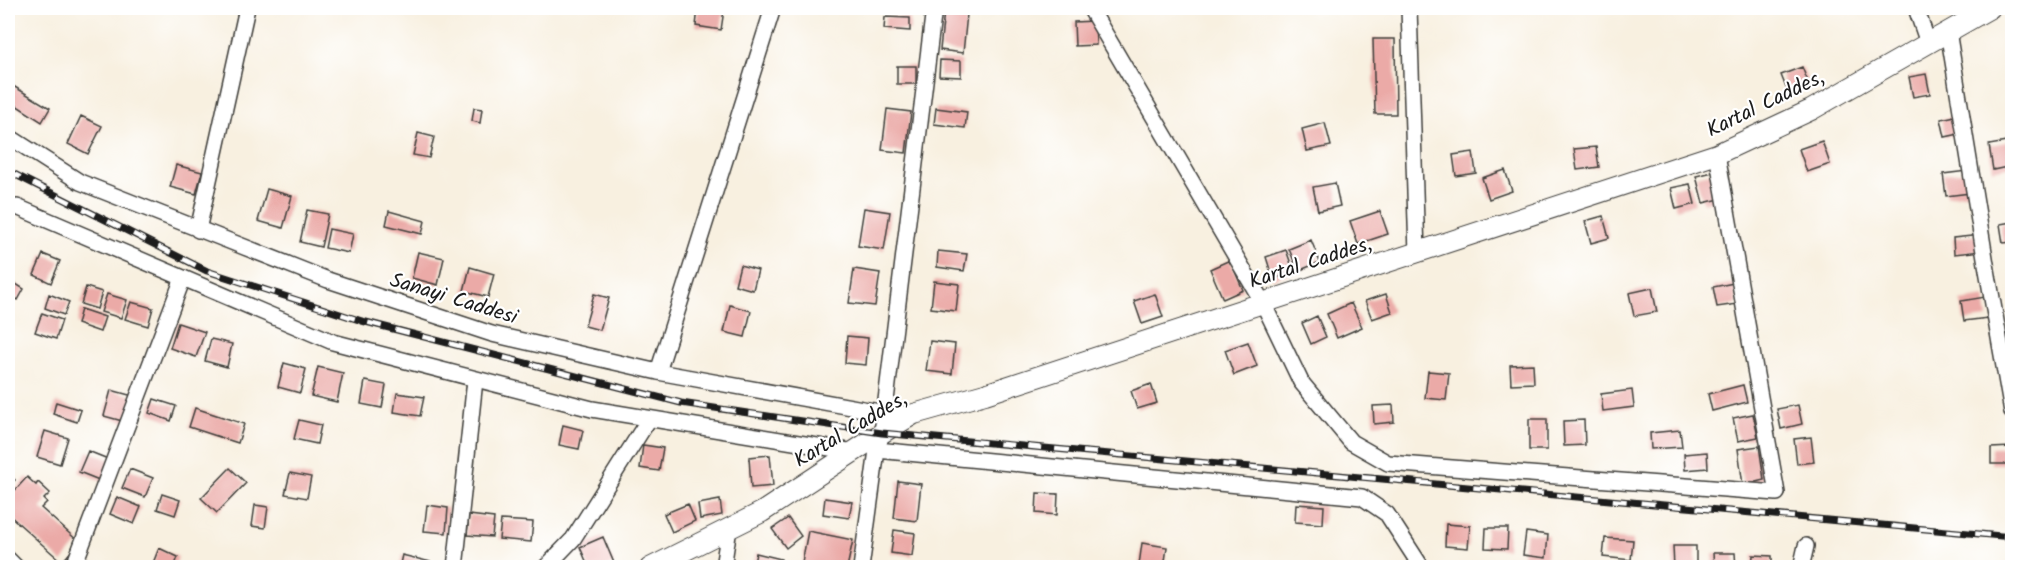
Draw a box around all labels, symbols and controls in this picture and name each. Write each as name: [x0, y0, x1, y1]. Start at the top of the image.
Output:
street label: Kartal Caddes,: [1701, 62, 1830, 147]
street label: Kartal Caddes,: [1245, 228, 1376, 299]
street label: Sanayi Caddesi: [386, 264, 523, 335]
street label: Kartal Caddes,: [788, 383, 914, 477]

